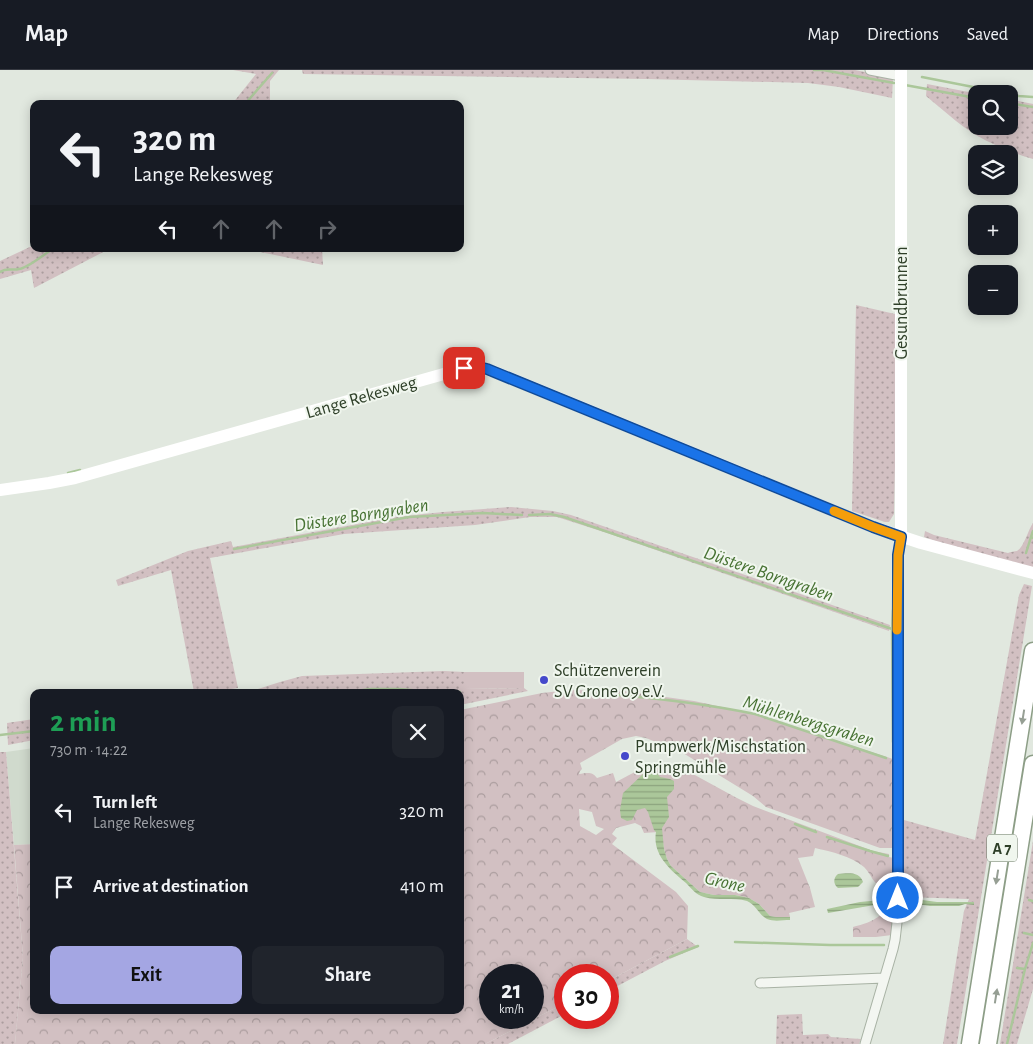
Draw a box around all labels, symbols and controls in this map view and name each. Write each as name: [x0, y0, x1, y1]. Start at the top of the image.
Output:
text: Map: [25, 22, 68, 46]
text: Map: [808, 26, 839, 44]
text: Directions: [867, 26, 939, 44]
text: Saved: [967, 26, 1008, 44]
map controls: [968, 85, 1018, 315]
button: search: [968, 85, 1018, 135]
icon: left: [50, 120, 115, 185]
text: 320 m: [133, 122, 216, 157]
button: layers: [968, 145, 1018, 195]
text: Lange Rekesweg: [133, 163, 273, 185]
button: +: [968, 205, 1018, 255]
icon: left: [154, 215, 182, 243]
icon: ahead: [207, 215, 235, 243]
icon: ahead: [260, 215, 288, 243]
icon: right: [313, 215, 341, 243]
street label: Gesundbrunnen: [893, 247, 911, 359]
button: −: [968, 265, 1018, 315]
pin: [443, 347, 485, 389]
icon: arrive: [450, 354, 478, 382]
street label: Lange Rekesweg: [304, 374, 419, 422]
water label: Düstere Borngraben: [293, 495, 430, 535]
water label: Düstere Borngraben: [701, 543, 836, 606]
place label: Schützenverein SV Grone 09 e.V.: [554, 662, 665, 701]
marker: Schützenverein SV Grone 09 e.V.: [538, 674, 550, 686]
water label: Mühlenbergsgraben: [741, 692, 876, 750]
button: close: [392, 706, 444, 758]
text: 2 min: [50, 707, 117, 737]
one-way arrow: [1018, 709, 1026, 725]
place label: Pumpwerk/Mischstation Springmühle: [635, 738, 806, 777]
text: 730 m · 14:22: [50, 742, 128, 758]
marker: Pumpwerk/Mischstation Springmühle: [619, 750, 631, 762]
text: Turn left: [93, 793, 157, 812]
icon: left: [50, 798, 78, 826]
text: 320 m: [399, 802, 444, 821]
text: Lange Rekesweg: [93, 815, 195, 831]
road number: A 7: [987, 834, 1017, 861]
water label: Grone: [703, 869, 747, 896]
one-way arrow: [993, 870, 1001, 886]
position arrow: [871, 871, 923, 923]
icon: arrive: [50, 873, 78, 901]
text: Arrive at destination: [93, 877, 249, 896]
text: 410 m: [400, 877, 444, 896]
button: Exit: [50, 946, 242, 1004]
button: Share: [252, 946, 444, 1004]
speed limit sign: 30: [554, 964, 619, 1029]
text: 21: [501, 978, 522, 1003]
one-way arrow: [992, 988, 1000, 1004]
text: km/h: [499, 1003, 524, 1015]

